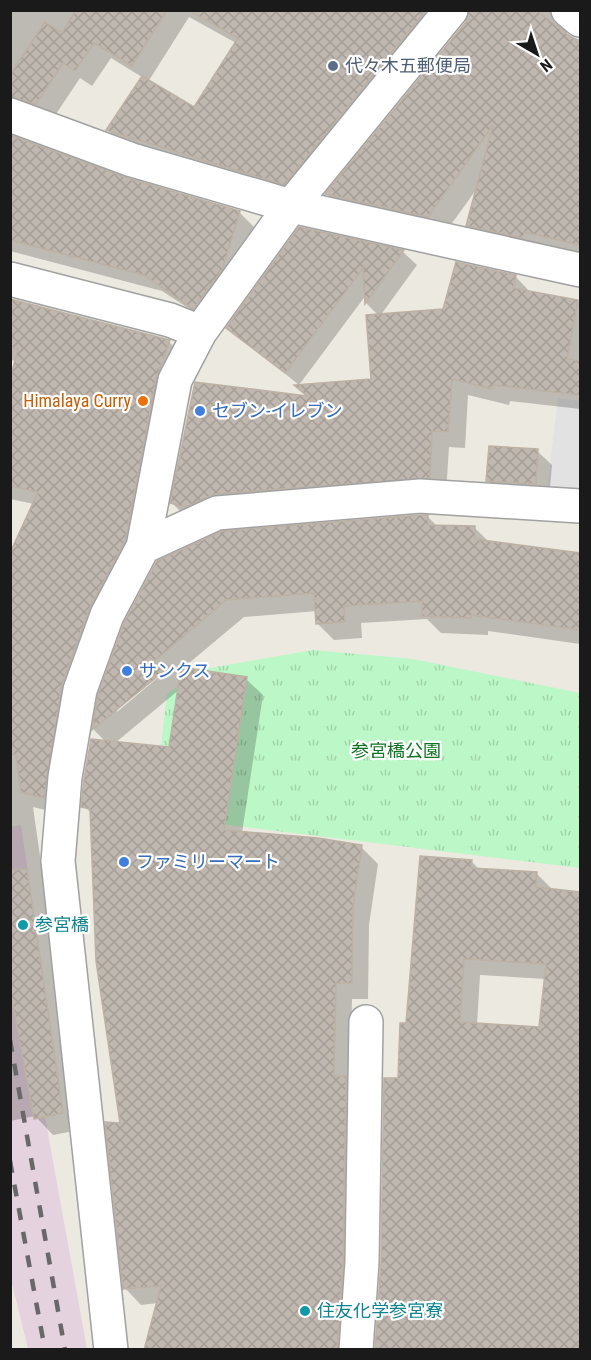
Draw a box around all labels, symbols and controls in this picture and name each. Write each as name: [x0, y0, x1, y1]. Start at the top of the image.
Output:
north arrow: [507, 24, 567, 84]
place label: 代々木五郵便局: [345, 55, 471, 76]
text: N: [536, 55, 556, 76]
marker: 代々木五郵便局: [326, 59, 340, 73]
place label: Himalaya Curry: [23, 390, 131, 411]
marker: Himalaya Curry: [136, 394, 150, 408]
place label: セブン-イレブン: [212, 400, 342, 421]
marker: セブン-イレブン: [193, 404, 207, 418]
place label: サンクス: [139, 660, 210, 681]
marker: サンクス: [120, 664, 134, 678]
park label: 参宮橋公園: [351, 740, 441, 761]
place label: ファミリーマート: [136, 851, 280, 872]
marker: ファミリーマート: [117, 855, 131, 869]
place label: 参宮橋: [35, 914, 89, 935]
marker: 参宮橋: [16, 918, 30, 932]
place label: 住友化学参宮寮: [317, 1300, 443, 1321]
marker: 住友化学参宮寮: [298, 1304, 312, 1318]

